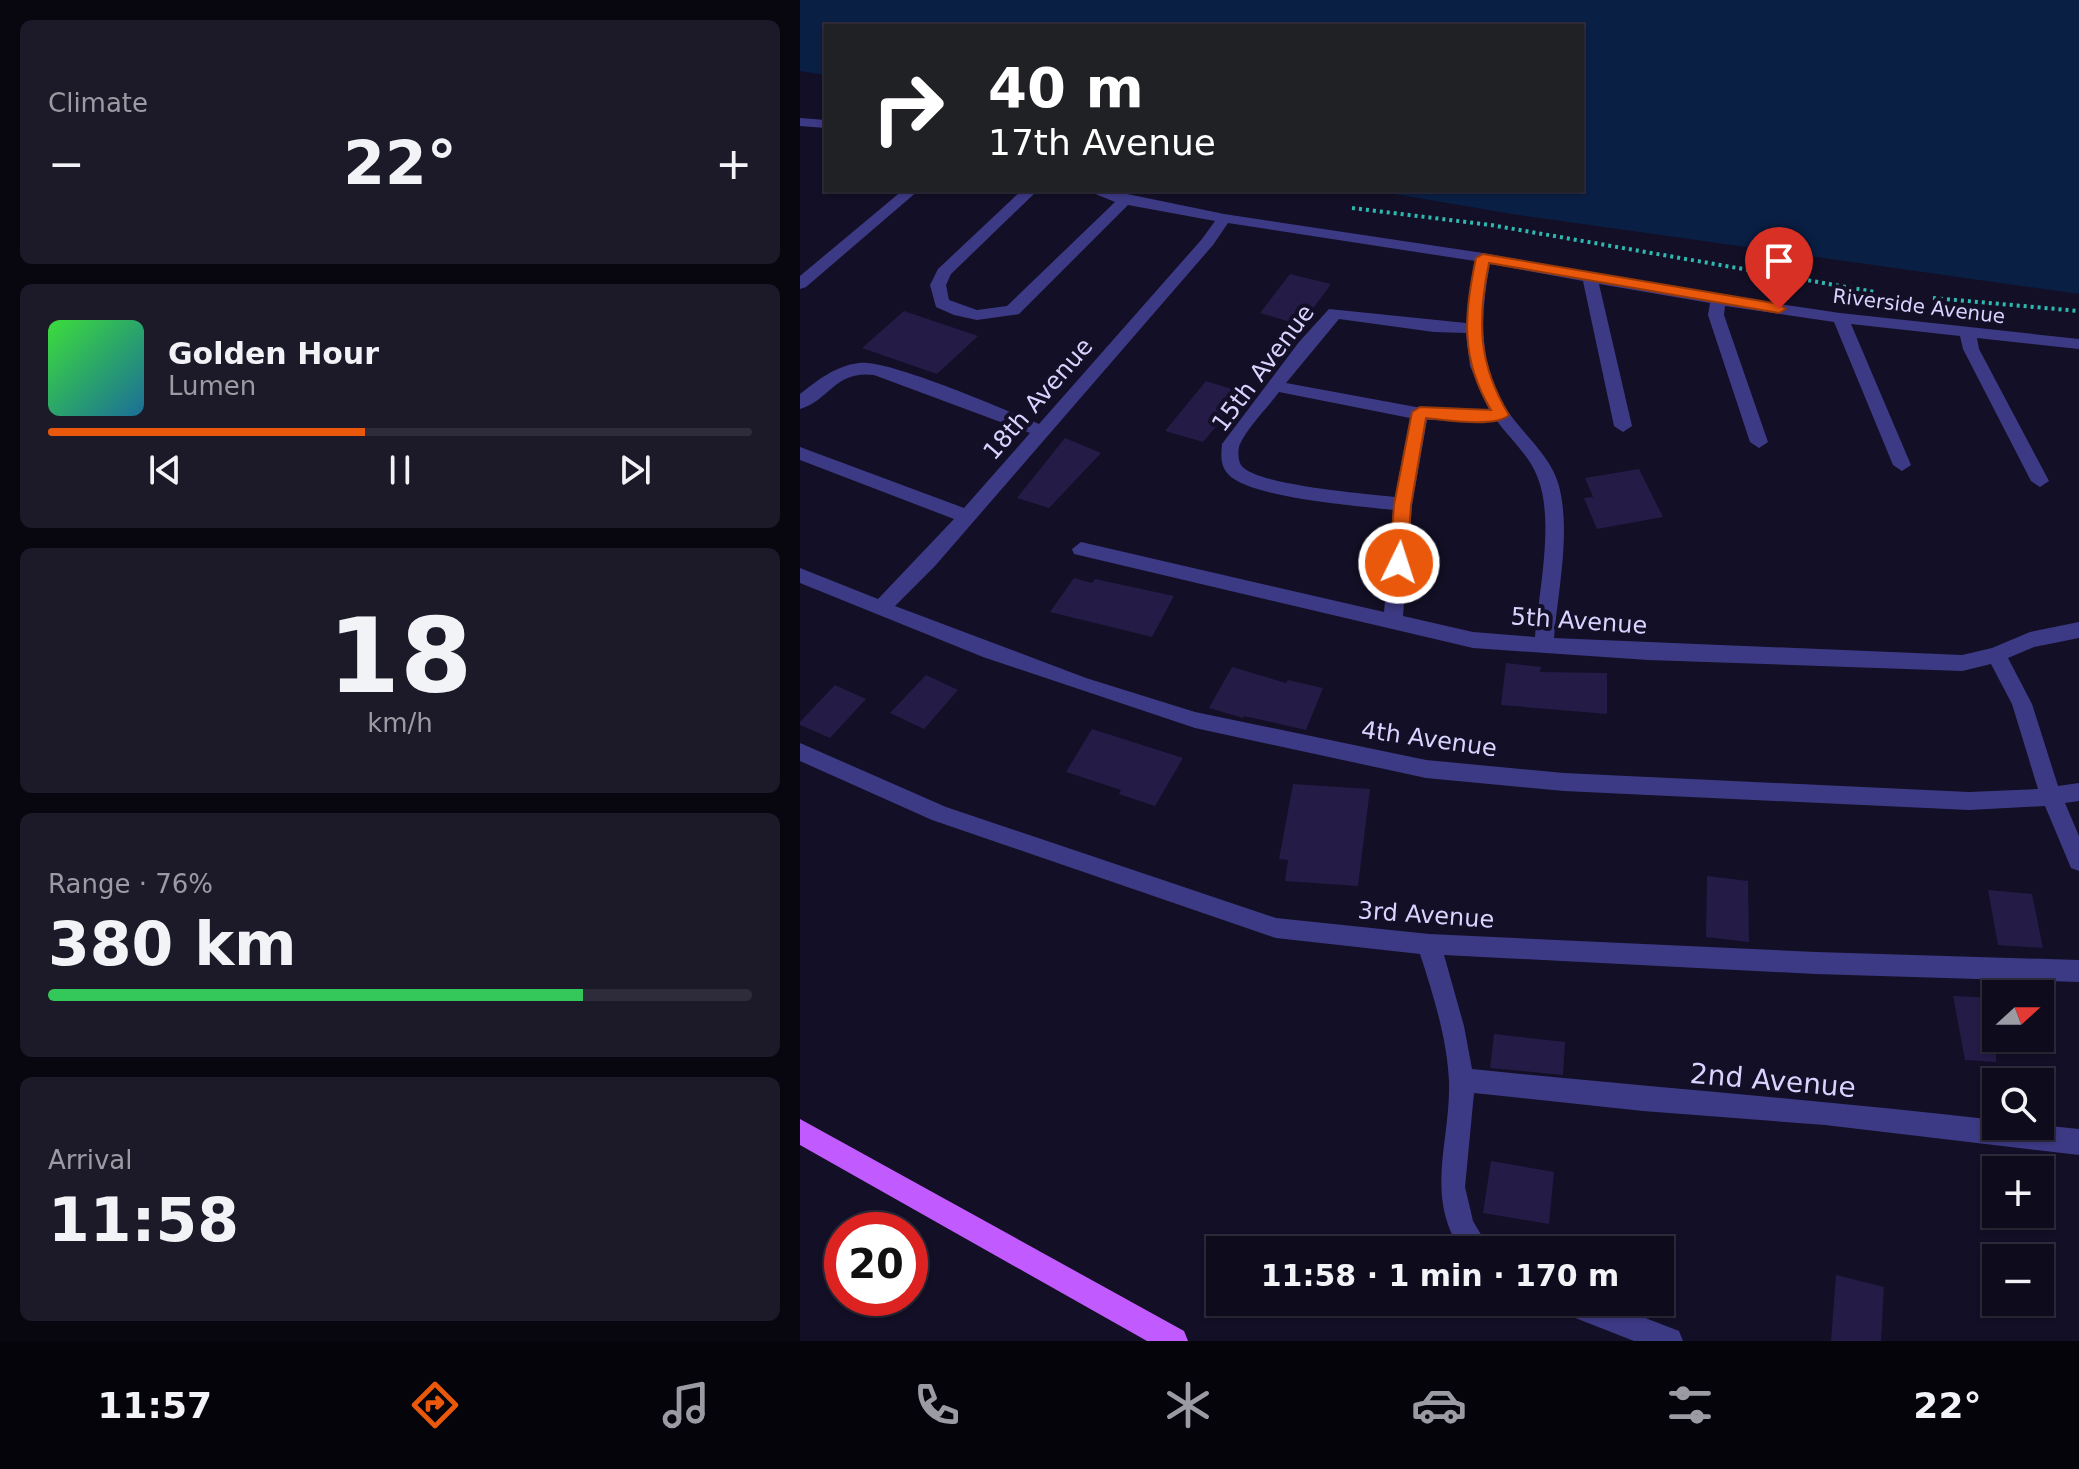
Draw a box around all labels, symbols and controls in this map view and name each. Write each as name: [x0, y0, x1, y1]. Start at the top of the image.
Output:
text: 40 m: [988, 55, 1144, 120]
icon: right: [856, 56, 960, 160]
text: Climate: [48, 88, 148, 118]
text: 17th Avenue: [988, 122, 1216, 163]
text: 22°: [343, 128, 457, 198]
text: −: [48, 138, 85, 189]
text: +: [715, 138, 752, 189]
pin: [1745, 227, 1813, 309]
icon: arrive: [1757, 239, 1801, 283]
street label: Riverside Avenue: [1831, 284, 2007, 328]
street label: 15th Avenue: [1206, 299, 1320, 437]
street label: 18th Avenue: [978, 332, 1098, 466]
text: Golden Hour: [168, 336, 379, 371]
text: Lumen: [168, 371, 256, 401]
icon: previous: [143, 448, 187, 492]
icon: pause: [378, 448, 422, 492]
icon: next: [613, 448, 657, 492]
position arrow: [1357, 521, 1441, 605]
text: 18: [328, 595, 472, 717]
street label: 5th Avenue: [1510, 602, 1648, 640]
text: km/h: [367, 708, 433, 738]
street label: 4th Avenue: [1359, 716, 1499, 762]
text: Range · 76%: [48, 869, 213, 899]
street label: 3rd Avenue: [1357, 896, 1495, 934]
text: 380 km: [48, 909, 297, 979]
north arrow: [1982, 980, 2054, 1052]
map controls: [1982, 980, 2054, 1316]
street label: 2nd Avenue: [1689, 1057, 1857, 1104]
button: search: [1982, 1068, 2054, 1140]
text: Arrival: [48, 1145, 132, 1175]
button: +: [1982, 1156, 2054, 1228]
text: 11:58: [48, 1185, 239, 1255]
speed limit sign: 20: [824, 1212, 928, 1316]
button: −: [1982, 1244, 2054, 1316]
text: 11:58 · 1 min · 170 m: [1261, 1258, 1619, 1293]
icon: directions: [407, 1377, 463, 1433]
icon: music: [658, 1377, 714, 1433]
icon: phone: [909, 1377, 965, 1433]
icon: climate: [1160, 1377, 1216, 1433]
icon: car: [1411, 1377, 1467, 1433]
icon: filters: [1662, 1377, 1718, 1433]
text: 11:57: [98, 1385, 212, 1426]
text: 22°: [1913, 1385, 1981, 1426]

